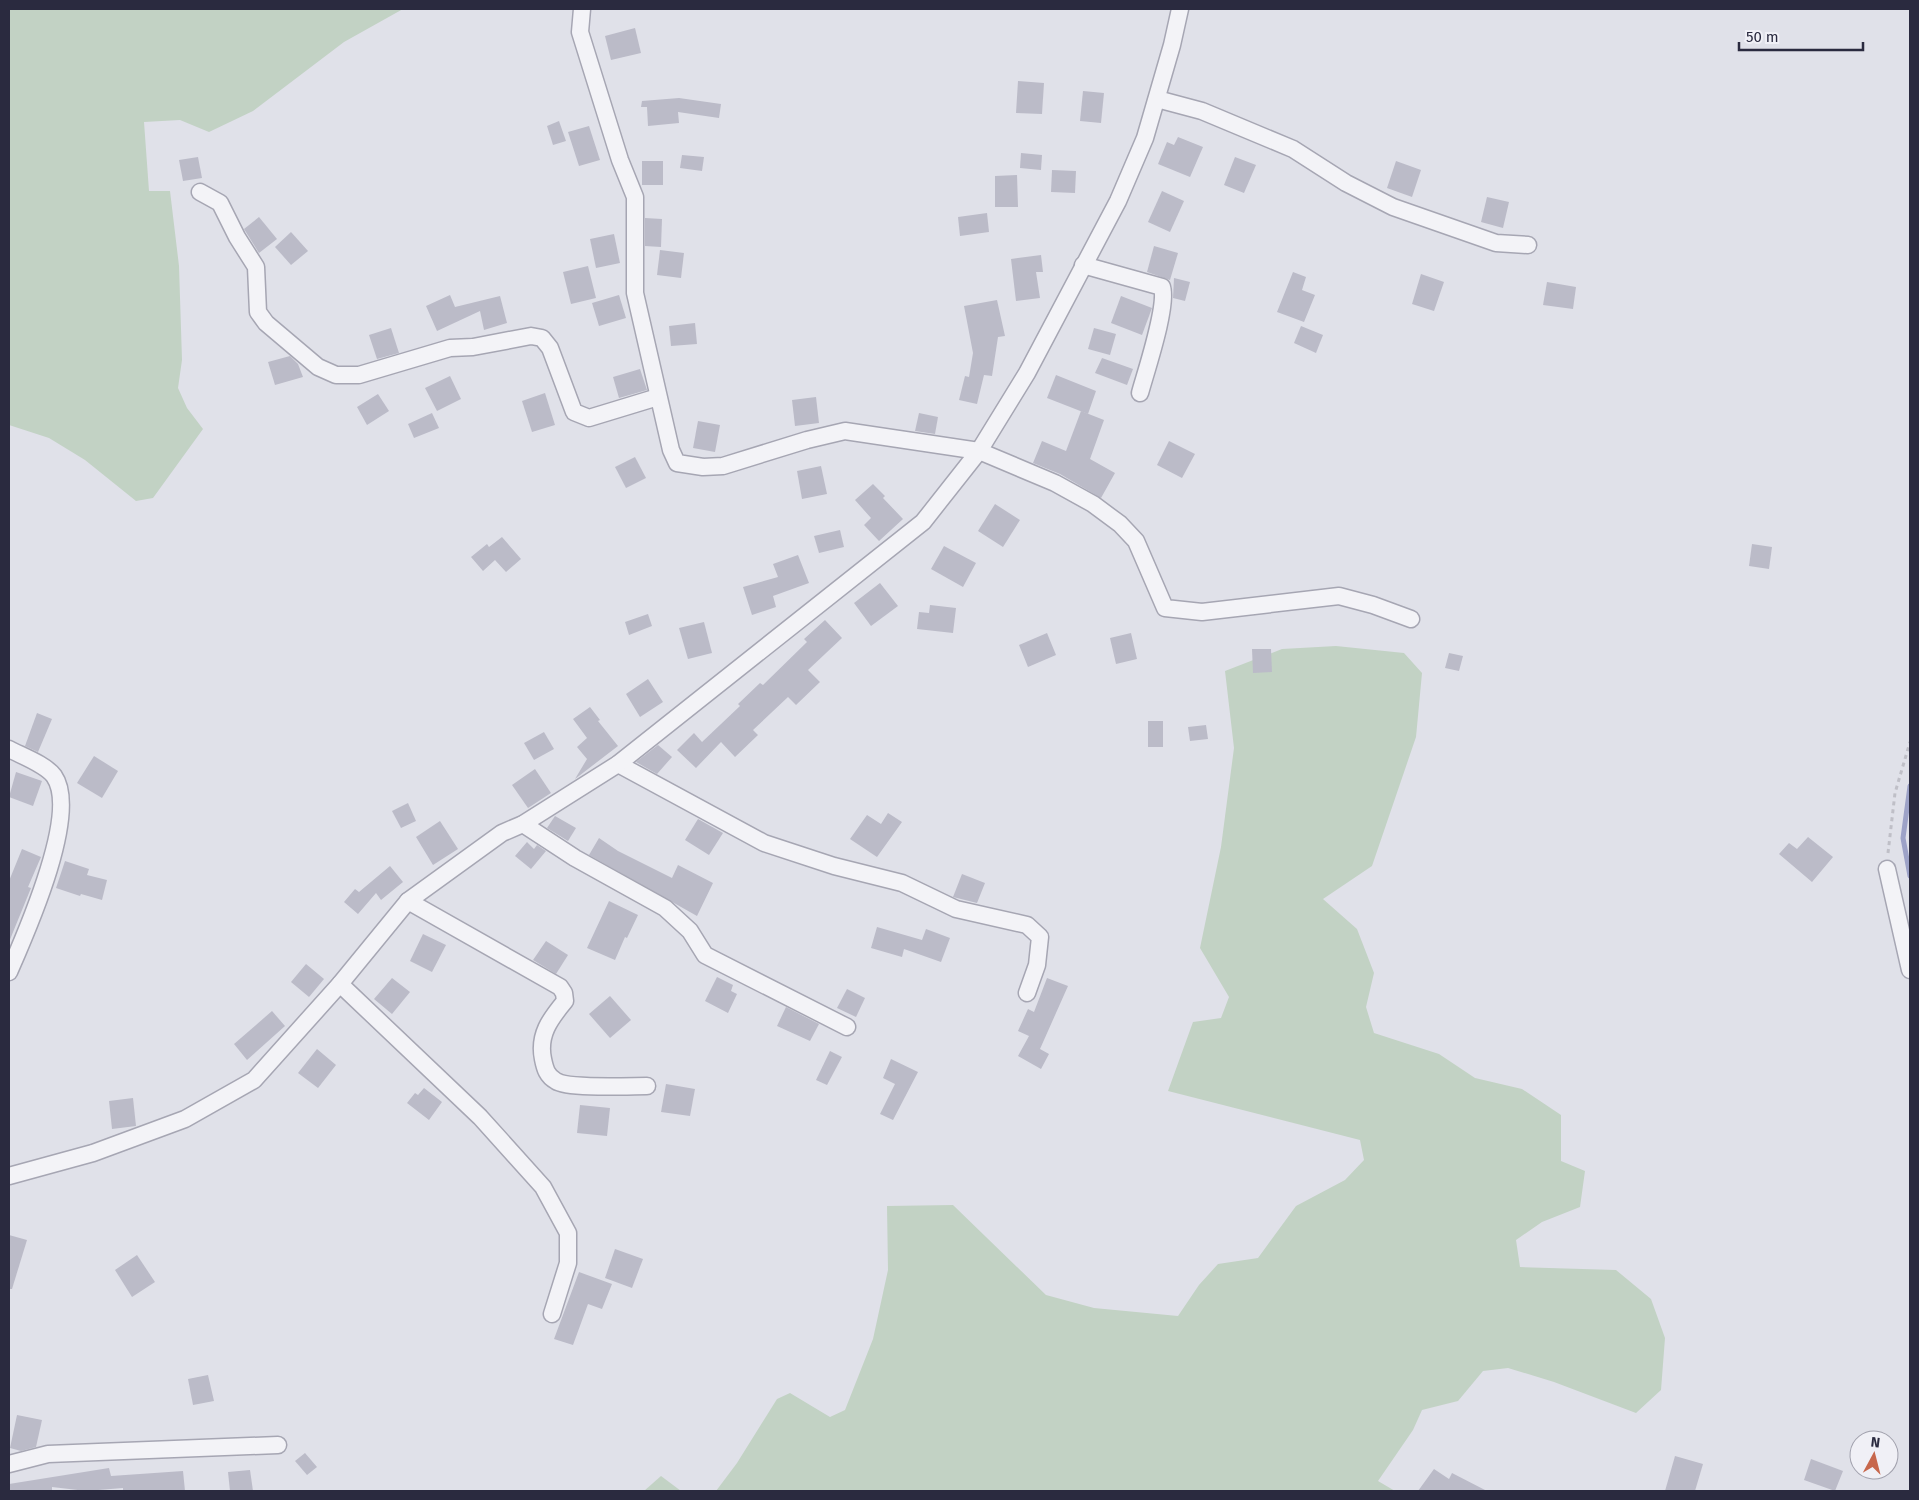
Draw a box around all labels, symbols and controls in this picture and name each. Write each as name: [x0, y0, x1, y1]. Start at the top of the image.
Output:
scale bar: [1739, 20, 1863, 52]
text: 50 m: [1746, 28, 1779, 46]
north arrow: [1849, 1430, 1899, 1480]
text: N: [1870, 1434, 1881, 1452]

